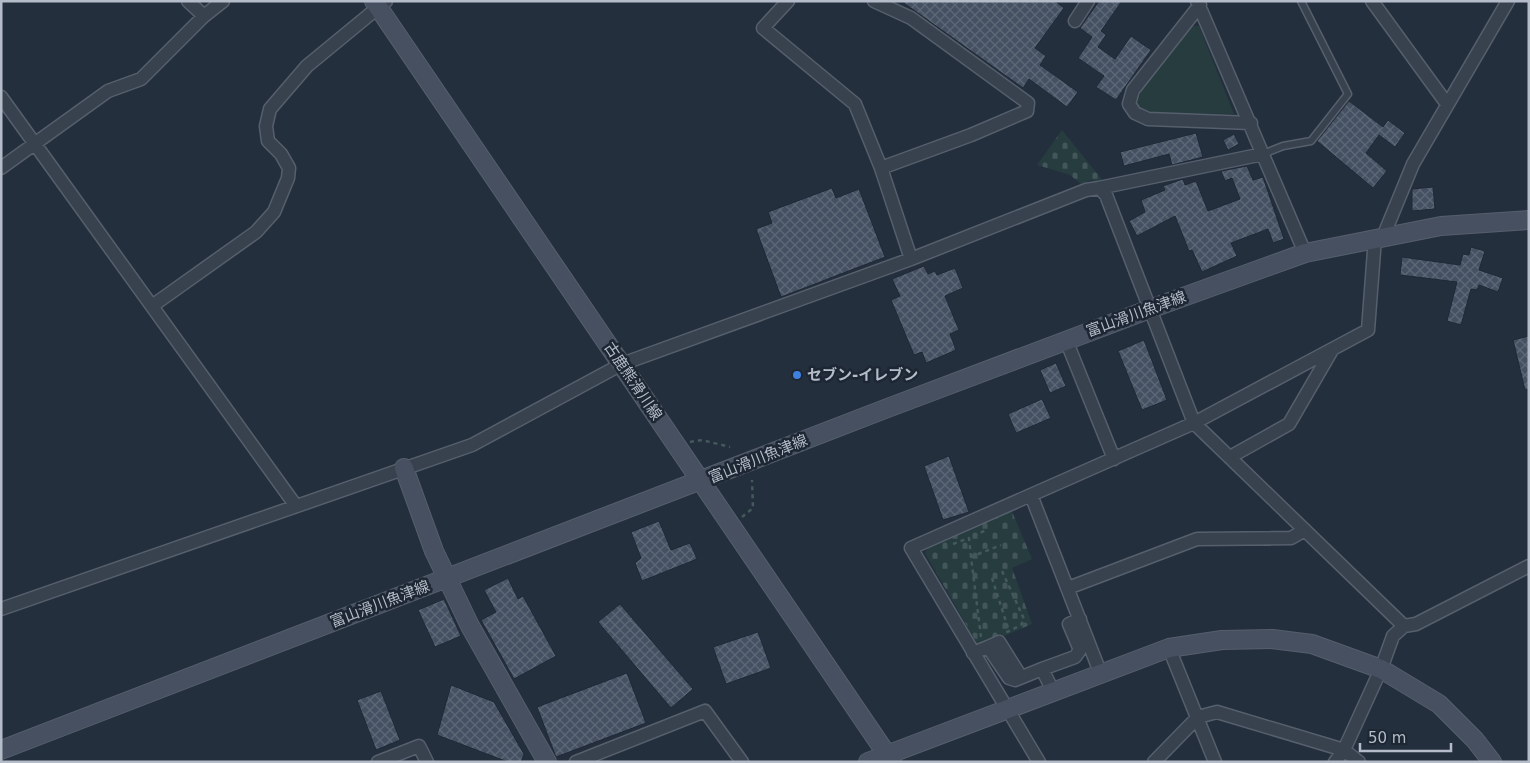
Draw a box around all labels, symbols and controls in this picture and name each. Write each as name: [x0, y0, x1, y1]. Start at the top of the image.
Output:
street label: 富山滑川魚津線: [1084, 288, 1188, 340]
street label: 古鹿熊滑川線: [600, 339, 666, 423]
place label: セブン-イレブン: [807, 366, 918, 384]
marker: セブン-イレブン: [791, 369, 803, 381]
street label: 富山滑川魚津線: [706, 431, 810, 487]
street label: 富山滑川魚津線: [328, 577, 432, 631]
scale bar: [1360, 720, 1451, 752]
text: 50 m: [1368, 729, 1406, 747]

